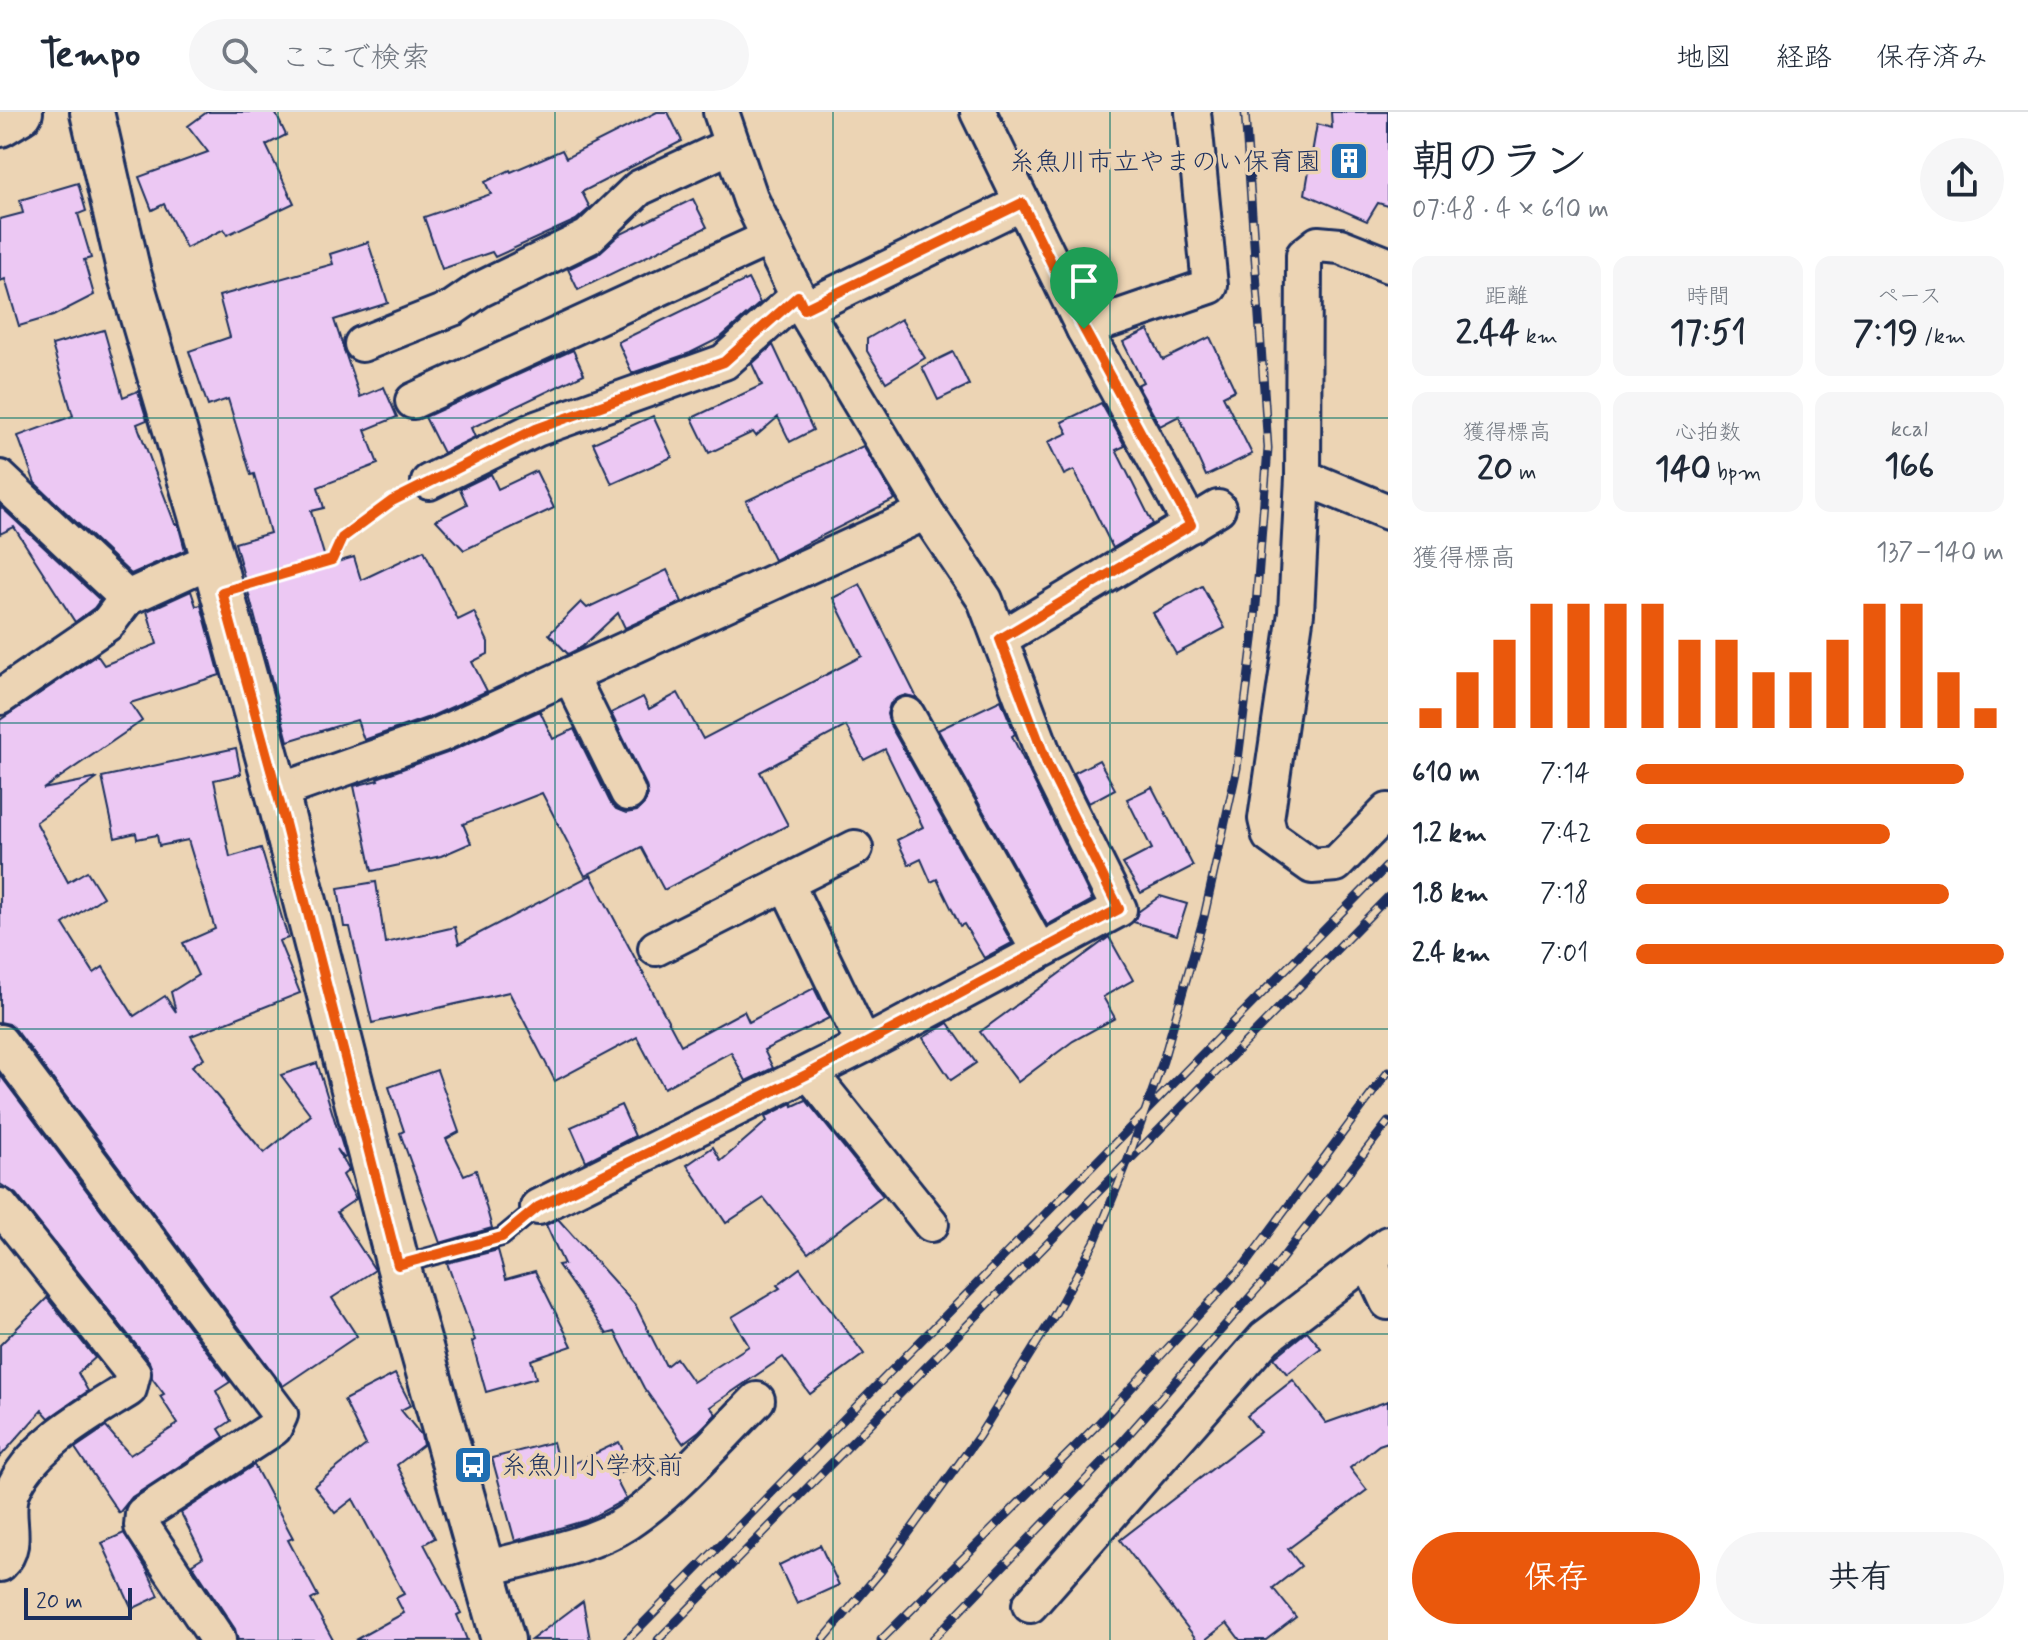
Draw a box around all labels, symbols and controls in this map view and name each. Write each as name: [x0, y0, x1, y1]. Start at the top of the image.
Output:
search box: [189, 19, 749, 91]
text: Tempo: [40, 31, 141, 80]
icon: search: [217, 33, 261, 77]
text: ここで検索: [281, 39, 431, 78]
text: 地図: [1676, 40, 1732, 77]
text: 経路: [1776, 40, 1832, 77]
text: 保存済み: [1876, 40, 1988, 77]
text: 朝のラン: [1412, 134, 1588, 192]
button: share: [1920, 138, 2004, 222]
building icon: 糸魚川市立やまのい保育園: [1328, 140, 1370, 182]
place label: 糸魚川市立やまのい保育園: [1009, 146, 1321, 180]
text: 07:48 · 4 × 610 m: [1412, 193, 1609, 227]
pin: [1050, 247, 1118, 329]
icon: arrive: [1062, 259, 1106, 303]
text: 距離: [1485, 283, 1529, 311]
text: 時間: [1686, 283, 1730, 311]
text: ペース: [1877, 283, 1942, 311]
text: 2.44: [1456, 311, 1520, 356]
text: 17:51: [1670, 311, 1746, 356]
text: 7:19: [1853, 311, 1918, 356]
text: km: [1520, 323, 1558, 351]
text: /km: [1918, 323, 1966, 351]
text: kcal: [1891, 416, 1928, 444]
text: 獲得標高: [1463, 419, 1551, 447]
text: 心拍数: [1675, 419, 1741, 447]
text: 166: [1884, 444, 1934, 489]
text: 20: [1477, 447, 1513, 492]
text: 140: [1655, 447, 1711, 492]
text: m: [1513, 459, 1536, 487]
text: bpm: [1711, 459, 1761, 487]
text: 137–140 m: [1876, 536, 2004, 570]
text: 獲得標高: [1412, 542, 1516, 576]
text: 610 m: [1412, 757, 1480, 791]
text: 7:14: [1540, 757, 1590, 791]
text: 1.2 km: [1412, 817, 1487, 851]
text: 7:42: [1540, 817, 1592, 851]
text: 1.8 km: [1412, 877, 1489, 911]
text: 7:18: [1540, 877, 1589, 911]
text: 2.4 km: [1412, 937, 1490, 971]
text: 7:01: [1540, 937, 1588, 971]
bus stop icon: 糸魚川小学校前: [452, 1444, 494, 1486]
place label: 糸魚川小学校前: [501, 1450, 683, 1484]
button: 保存: [1412, 1532, 1700, 1624]
button: 共有: [1716, 1532, 2004, 1624]
scale bar: [24, 1584, 132, 1620]
text: 20 m: [36, 1588, 83, 1616]

